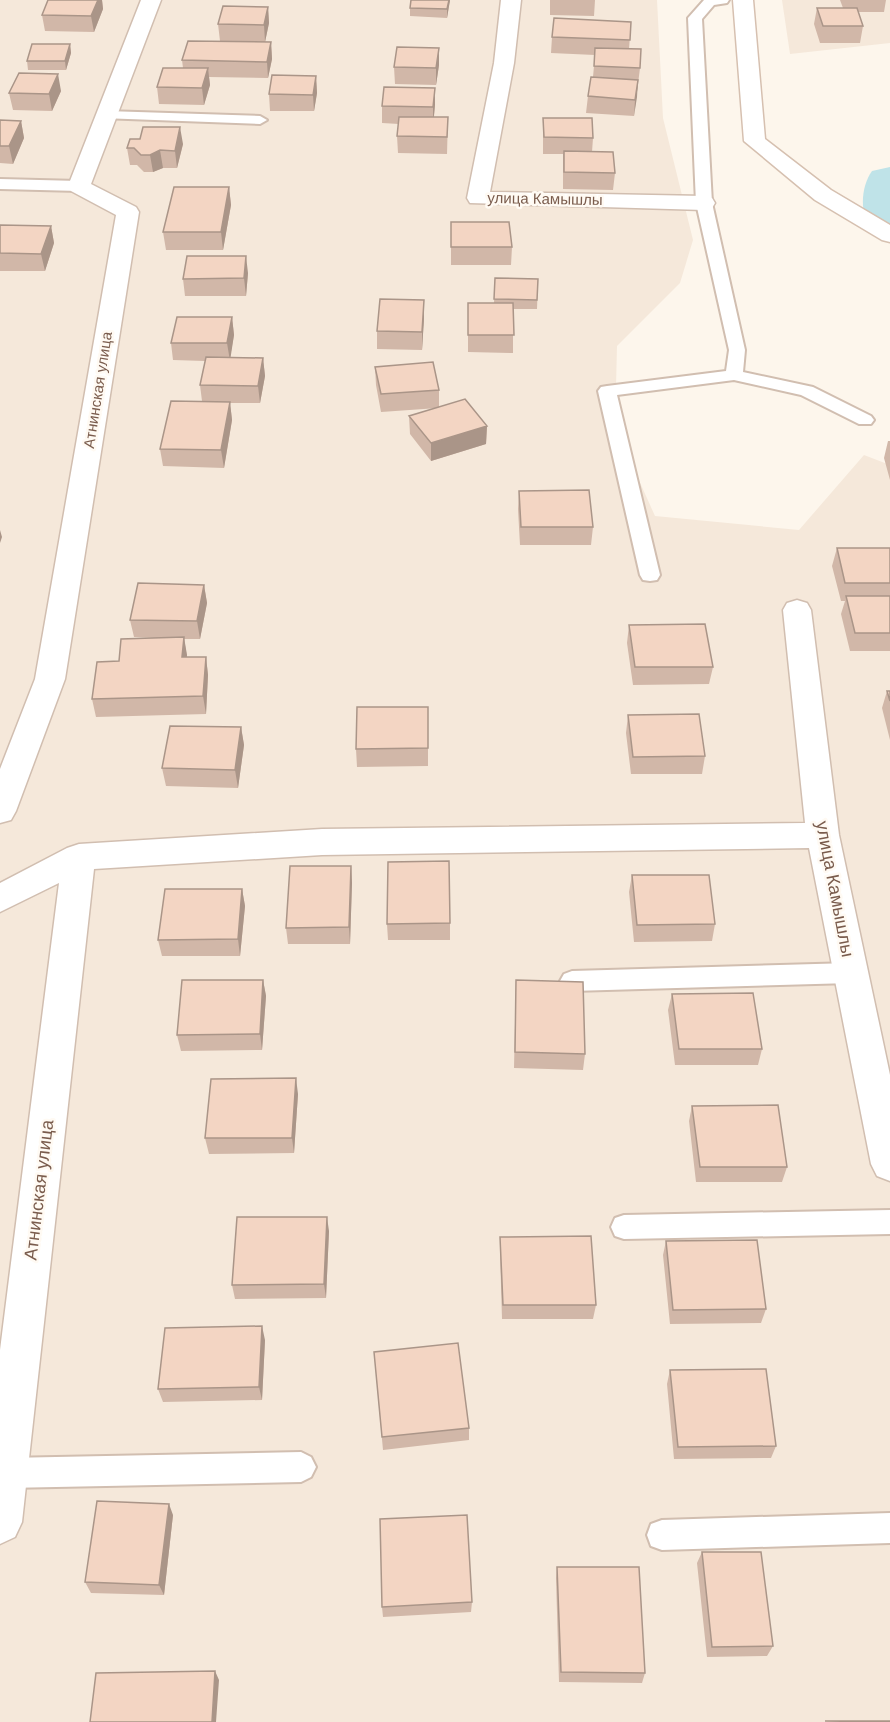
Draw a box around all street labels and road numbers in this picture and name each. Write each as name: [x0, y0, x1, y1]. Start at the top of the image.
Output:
street label: улица Камышлы: [487, 189, 603, 208]
street label: Атнинская улица: [80, 330, 115, 449]
street label: улица Камышлы: [812, 819, 858, 959]
street label: Атнинская улица: [20, 1118, 58, 1261]

